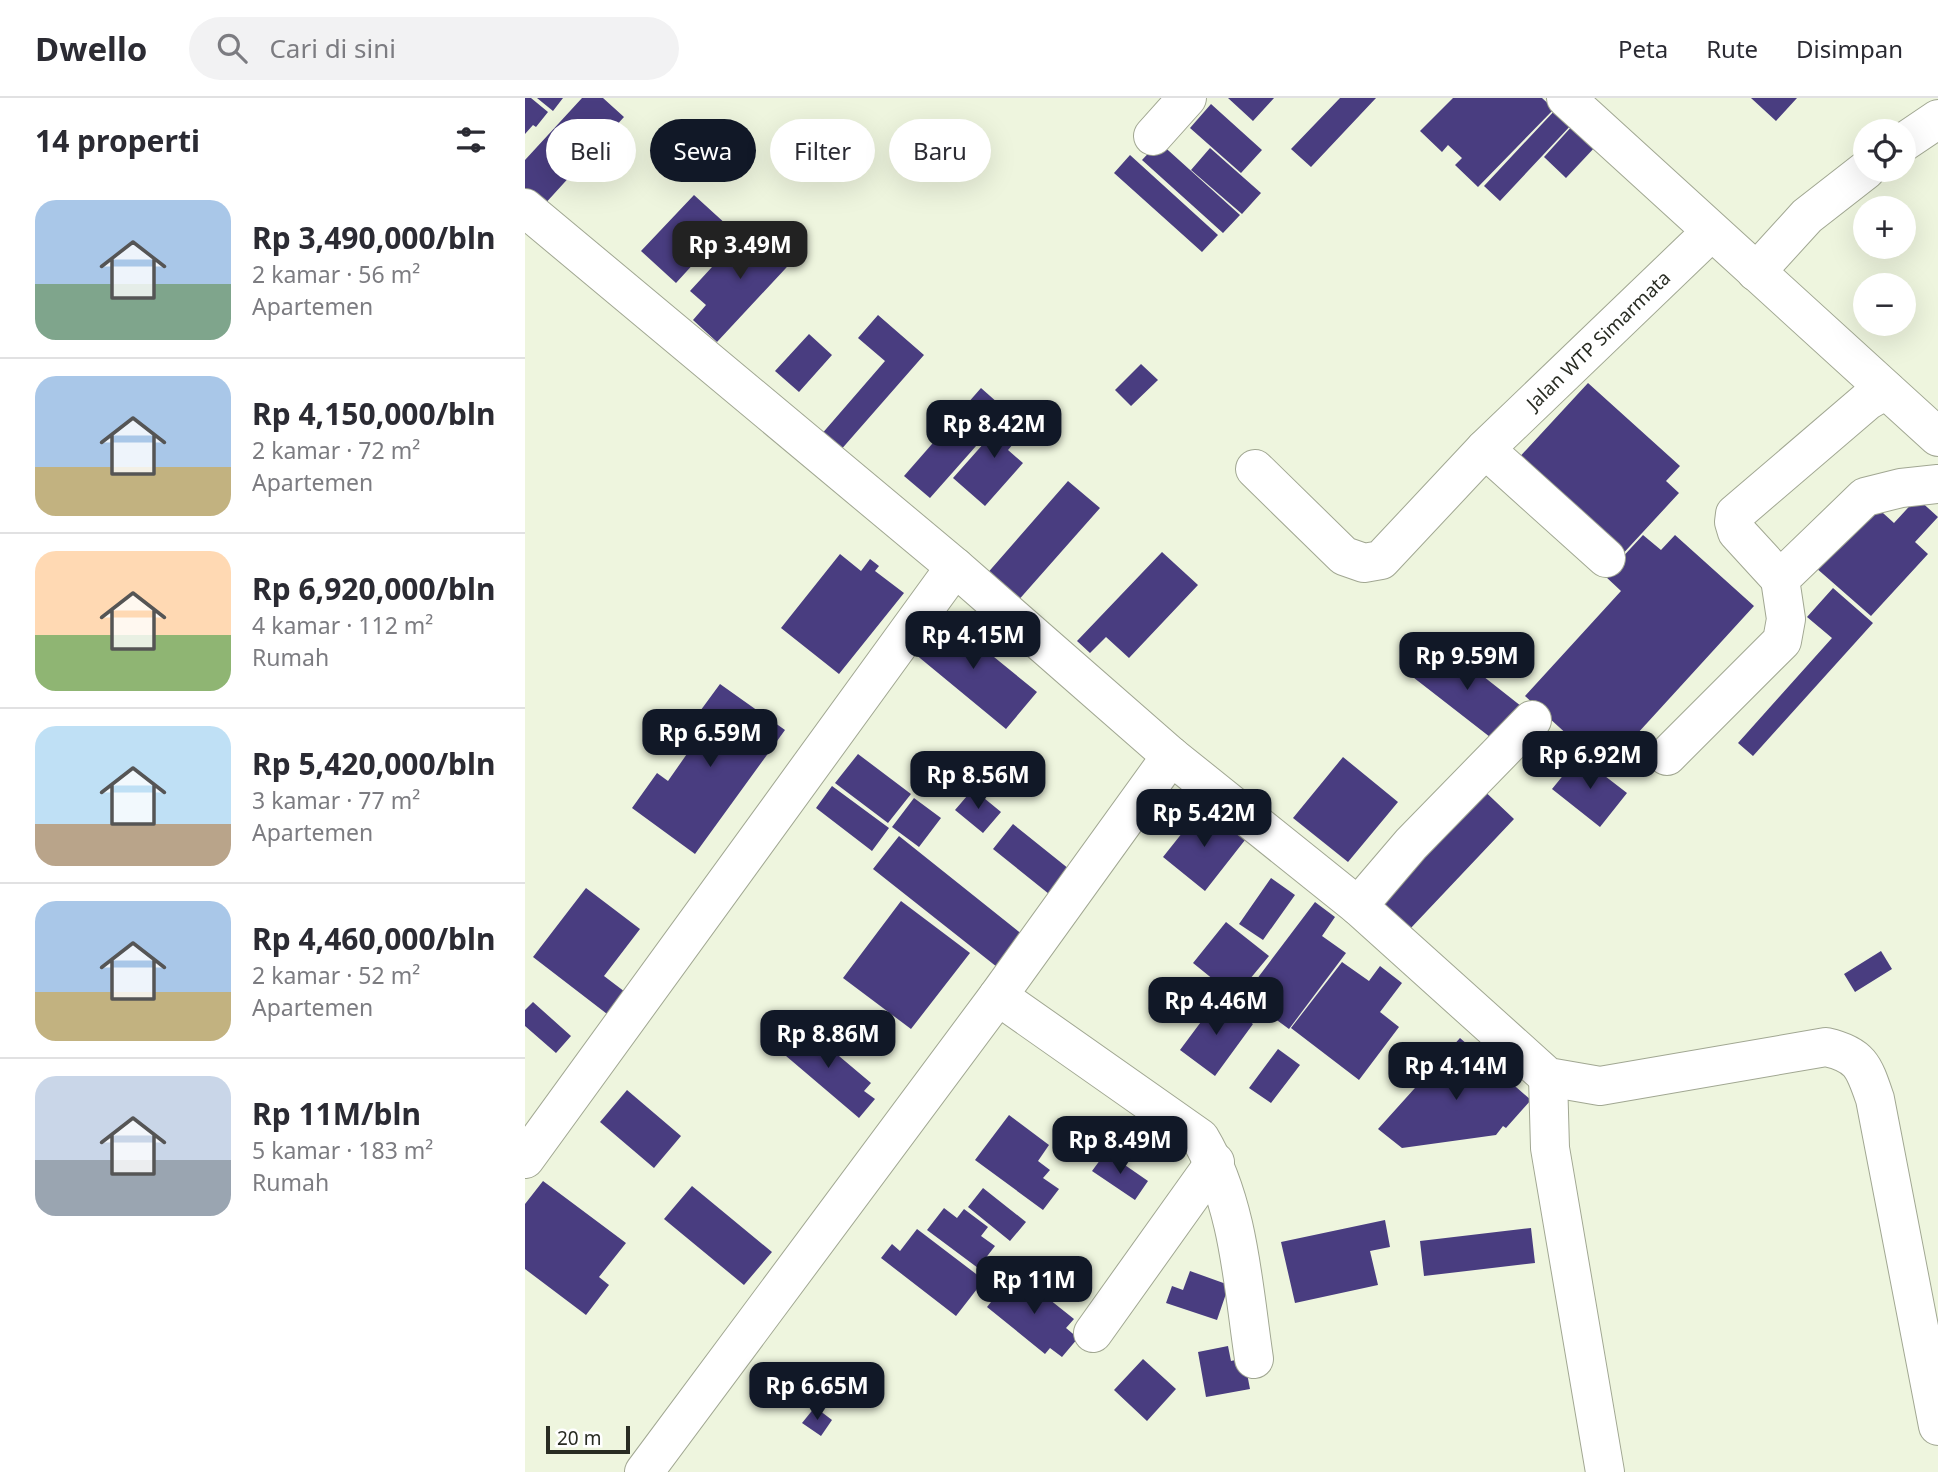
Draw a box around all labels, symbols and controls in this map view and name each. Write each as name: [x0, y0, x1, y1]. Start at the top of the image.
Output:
search box: [189, 17, 679, 80]
text: Dwello: [35, 26, 147, 71]
icon: search: [213, 29, 251, 67]
text: Cari di sini: [269, 30, 396, 66]
text: Peta: [1618, 32, 1668, 65]
text: Rute: [1706, 32, 1758, 65]
text: Disimpan: [1796, 32, 1903, 65]
chip: Beli: [546, 119, 636, 182]
chip: Sewa: [650, 119, 756, 182]
chip: Filter: [770, 119, 875, 182]
chip: Baru: [889, 119, 991, 182]
map controls: [1853, 119, 1916, 336]
button: locate: [1853, 119, 1916, 182]
text: 14 properti: [35, 120, 200, 161]
icon: filters: [452, 121, 490, 159]
button: +: [1853, 196, 1916, 259]
text: Rp 3,490,000/bln: [252, 217, 496, 258]
pin: Rp 3.49M: [668, 222, 812, 281]
icon: home: [91, 228, 175, 312]
text: Rp 3.49M: [688, 228, 792, 260]
text: 2 kamar · 56 m²: [252, 258, 420, 290]
street label: Jalan WTP Simarmata: [1519, 265, 1676, 417]
button: −: [1853, 273, 1916, 336]
text: Apartemen: [252, 290, 373, 322]
text: Rp 4,150,000/bln: [252, 393, 496, 434]
pin: Rp 8.42M: [922, 400, 1066, 460]
icon: home: [91, 404, 175, 488]
text: Rp 8.42M: [942, 407, 1046, 439]
text: 2 kamar · 72 m²: [252, 434, 420, 466]
text: Apartemen: [252, 466, 373, 498]
text: Rp 6,920,000/bln: [252, 568, 496, 609]
icon: home: [91, 579, 175, 663]
text: 4 kamar · 112 m²: [252, 609, 433, 641]
pin: Rp 4.15M: [901, 612, 1045, 671]
text: Rp 4.15M: [921, 618, 1025, 650]
pin: Rp 9.59M: [1395, 632, 1539, 692]
text: Rp 9.59M: [1415, 639, 1519, 671]
text: Rumah: [252, 641, 329, 673]
pin: Rp 6.59M: [638, 710, 782, 769]
text: Rp 6.59M: [658, 716, 762, 748]
pin: Rp 6.92M: [1518, 732, 1662, 791]
text: Rp 6.92M: [1538, 738, 1642, 770]
text: Rp 5,420,000/bln: [252, 743, 496, 784]
pin: Rp 8.56M: [906, 752, 1050, 811]
icon: home: [91, 754, 175, 838]
text: Rp 8.56M: [926, 758, 1030, 790]
text: 3 kamar · 77 m²: [252, 784, 420, 816]
pin: Rp 5.42M: [1132, 790, 1276, 849]
text: Rp 5.42M: [1152, 796, 1256, 828]
text: Apartemen: [252, 816, 373, 848]
text: Rp 4,460,000/bln: [252, 918, 496, 959]
icon: home: [91, 929, 175, 1013]
text: 2 kamar · 52 m²: [252, 959, 420, 991]
pin: Rp 4.46M: [1144, 978, 1288, 1037]
text: Rp 4.46M: [1164, 984, 1268, 1016]
text: Apartemen: [252, 991, 373, 1023]
pin: Rp 8.86M: [756, 1010, 900, 1070]
text: Rp 8.86M: [776, 1017, 880, 1049]
pin: Rp 4.14M: [1384, 1042, 1528, 1102]
text: Rp 4.14M: [1404, 1049, 1508, 1081]
text: Rp 11M/bln: [252, 1093, 421, 1134]
icon: home: [91, 1104, 175, 1188]
pin: Rp 8.49M: [1048, 1116, 1192, 1176]
text: Rp 8.49M: [1068, 1123, 1172, 1155]
text: 5 kamar · 183 m²: [252, 1134, 433, 1166]
text: Rumah: [252, 1166, 329, 1198]
pin: Rp 11M: [977, 1256, 1091, 1316]
text: Rp 11M: [992, 1263, 1076, 1295]
pin: Rp 6.65M: [745, 1362, 889, 1422]
text: Rp 6.65M: [765, 1369, 869, 1401]
scale bar: [546, 1423, 630, 1455]
text: 20 m: [557, 1425, 601, 1451]

